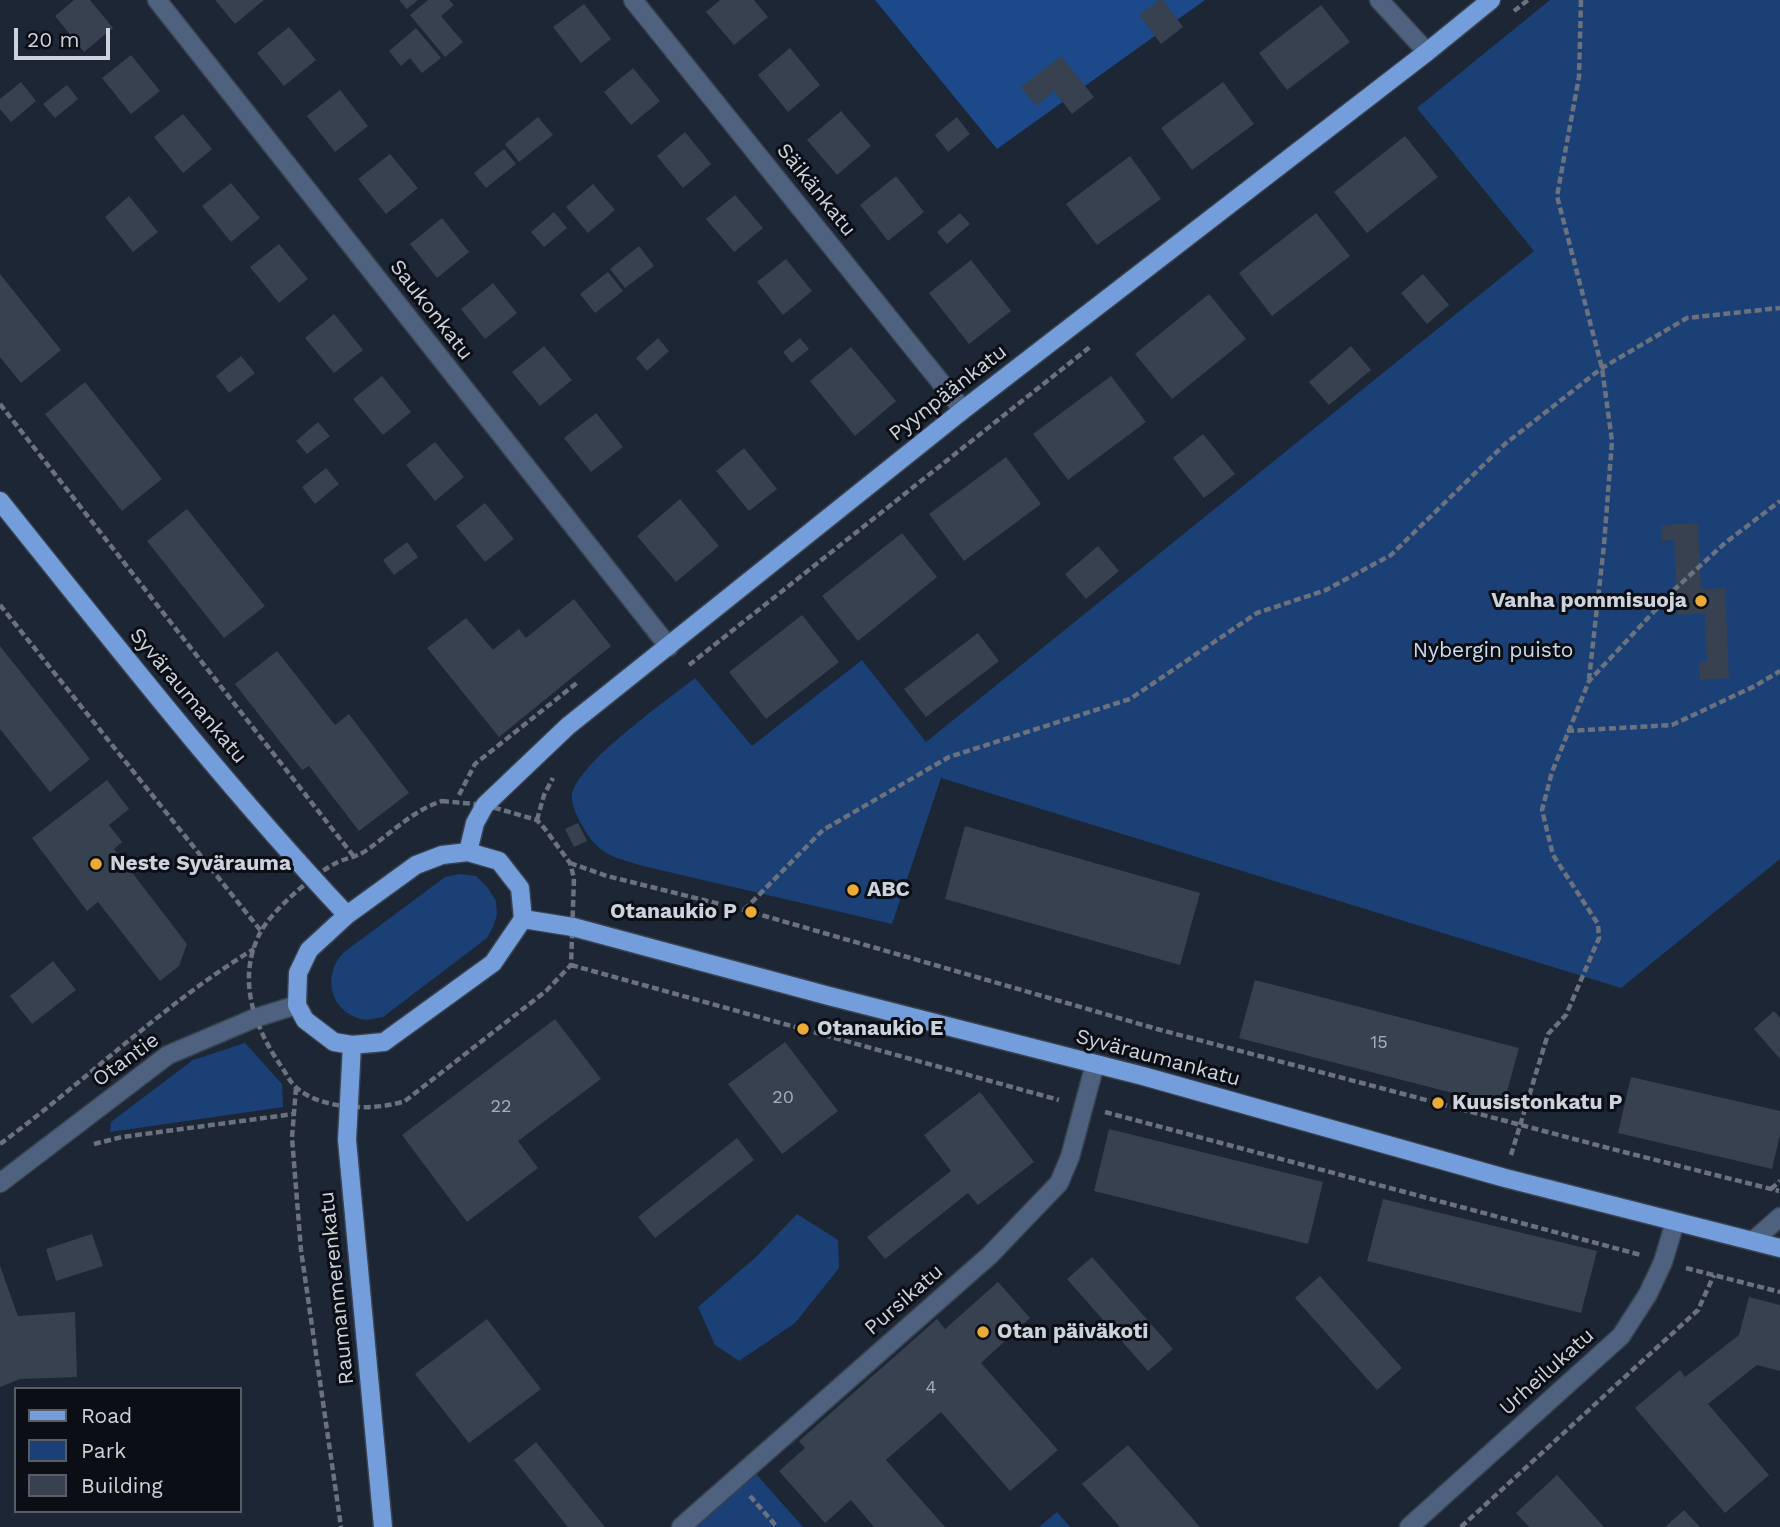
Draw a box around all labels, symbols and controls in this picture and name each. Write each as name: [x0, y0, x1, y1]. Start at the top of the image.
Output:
scale bar: [18, 14, 114, 58]
text: 20 m: [27, 27, 79, 52]
street label: Säikänkatu: [771, 138, 861, 242]
street label: Saukonkatu: [384, 255, 478, 365]
street label: Pyynpäänkatu: [884, 339, 1012, 447]
place label: Vanha pommisuoja: [1491, 588, 1687, 614]
marker: Vanha pommisuoja: [1693, 593, 1709, 609]
street label: Syväraumankatu: [124, 623, 252, 769]
park label: Nybergin puisto: [1413, 638, 1573, 664]
place label: Neste Syvärauma: [110, 851, 291, 877]
marker: Neste Syvärauma: [88, 856, 104, 872]
place label: ABC: [867, 877, 910, 903]
marker: ABC: [845, 882, 861, 898]
place label: Otanaukio P: [610, 899, 737, 925]
marker: Otanaukio P: [743, 904, 759, 920]
place label: Otanaukio E: [817, 1016, 943, 1042]
marker: Otanaukio E: [795, 1021, 811, 1037]
street label: Syväraumankatu: [1073, 1024, 1243, 1092]
street label: Otantie: [88, 1028, 164, 1092]
house number: 15: [1370, 1032, 1388, 1054]
house number: 20: [772, 1087, 794, 1109]
place label: Kuusistonkatu P: [1452, 1090, 1623, 1116]
marker: Kuusistonkatu P: [1430, 1095, 1446, 1111]
house number: 22: [491, 1096, 511, 1118]
street label: Raumanmerenkatu: [314, 1190, 360, 1386]
street label: Pursikatu: [860, 1259, 948, 1341]
place label: Otan päiväkoti: [997, 1319, 1148, 1345]
street label: Urheilukatu: [1495, 1323, 1599, 1421]
marker: Otan päiväkoti: [975, 1324, 991, 1340]
house number: 4: [926, 1377, 936, 1399]
legend: [14, 1387, 242, 1513]
text: Road: [81, 1403, 132, 1428]
text: Park: [81, 1438, 126, 1463]
text: Building: [81, 1473, 163, 1498]

